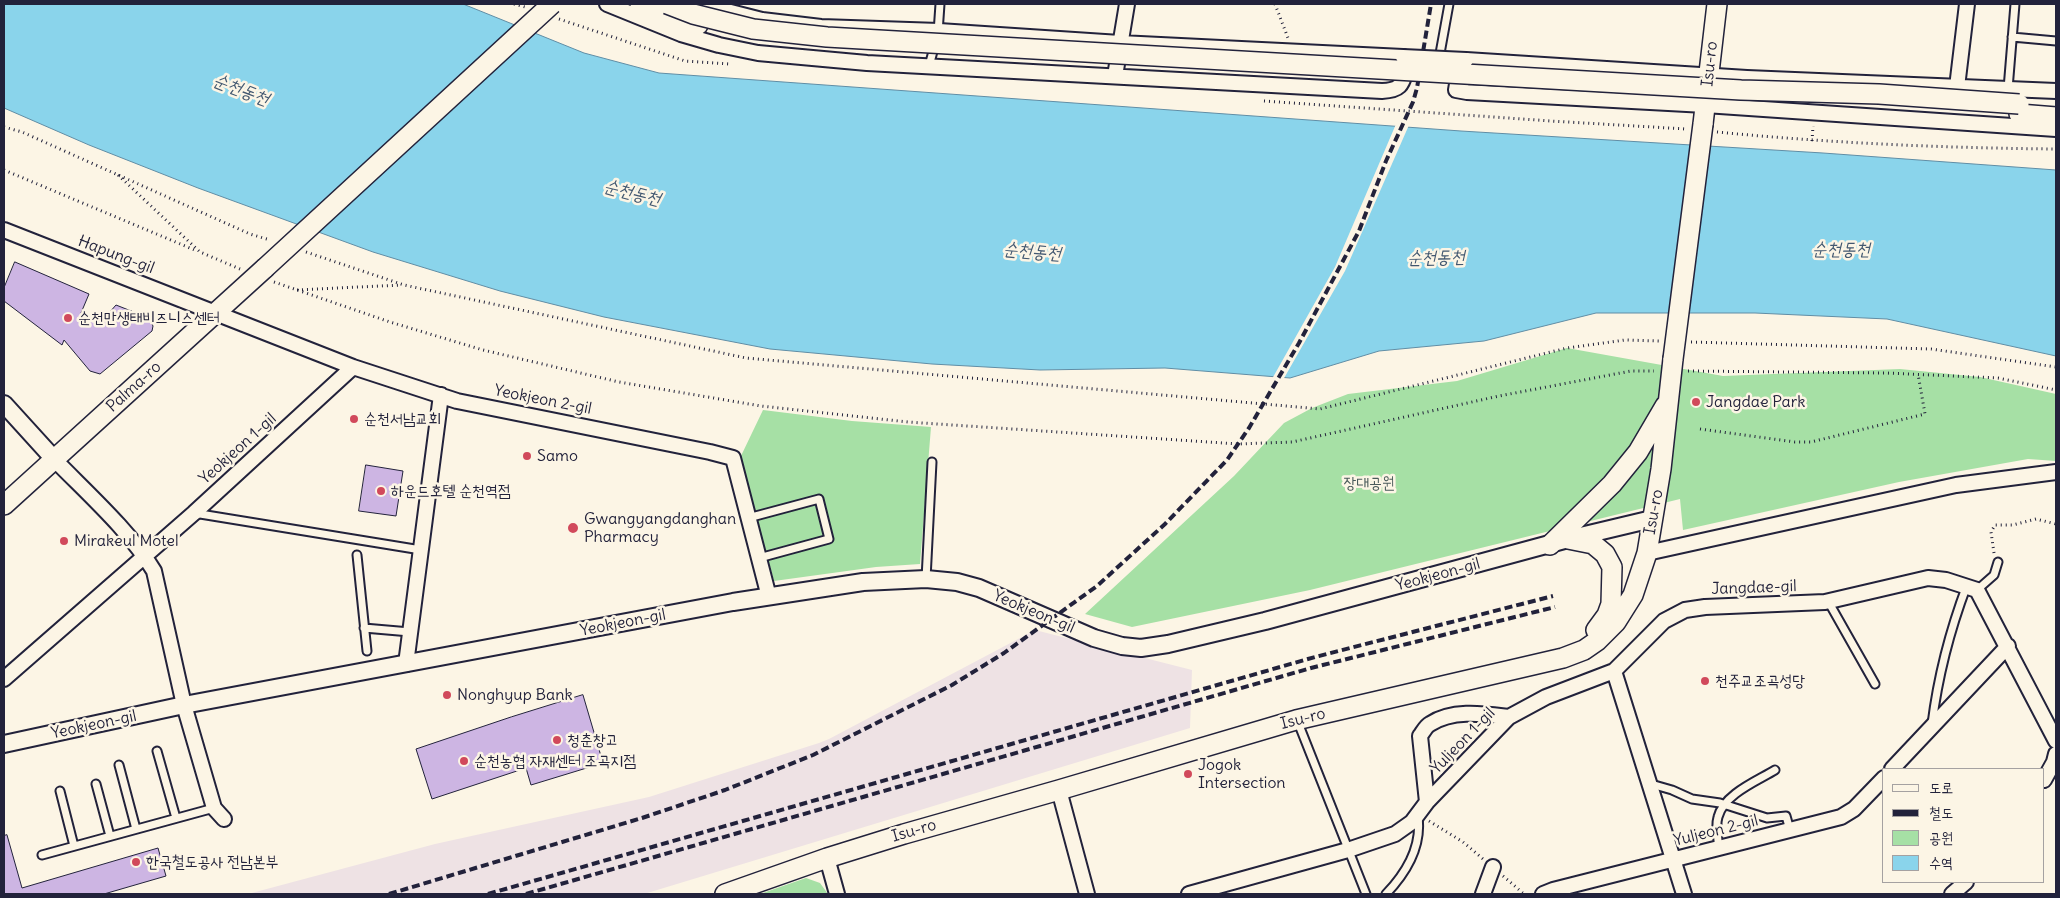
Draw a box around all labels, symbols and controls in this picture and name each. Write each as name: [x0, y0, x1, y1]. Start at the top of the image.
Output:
street label: Isu-ro: [1698, 40, 1722, 88]
water label: 순천동천: [210, 70, 272, 110]
water label: 순천동천: [601, 176, 663, 210]
street label: Hapung-gil: [75, 232, 157, 278]
water label: 순천동천: [1002, 239, 1062, 265]
water label: 순천동천: [1812, 239, 1870, 261]
water label: 순천동천: [1407, 247, 1465, 269]
place label: 순천만생태비즈니스센터: [78, 308, 220, 328]
marker: 순천만생태비즈니스센터: [62, 312, 74, 324]
street label: Palma-ro: [103, 357, 165, 417]
street label: Yeokjeon 2-gil: [493, 381, 593, 419]
place label: Jangdae Park: [1706, 392, 1805, 412]
marker: Jangdae Park: [1690, 396, 1702, 408]
street label: Yeokjeon 1-gil: [196, 409, 280, 489]
place label: 순천서남교회: [364, 409, 441, 429]
marker: 순천서남교회: [348, 413, 360, 425]
place label: Samo: [537, 446, 578, 466]
marker: Samo: [521, 450, 533, 462]
park label: 장대공원: [1343, 473, 1395, 493]
place label: 하운드호텔 순천역점: [391, 481, 511, 501]
marker: 하운드호텔 순천역점: [375, 485, 387, 497]
street label: Isu-ro: [1641, 488, 1667, 536]
place label: Gwangyangdanghan Pharmacy: [584, 509, 736, 547]
marker: Gwangyangdanghan Pharmacy: [566, 521, 580, 535]
place label: Mirakeul Motel: [74, 531, 179, 551]
marker: Mirakeul Motel: [58, 535, 70, 547]
street label: Yeokjeon-gil: [1394, 555, 1482, 595]
street label: Jangdae-gil: [1711, 577, 1797, 599]
street label: Yeokjeon-gil: [990, 586, 1078, 638]
street label: Yeokjeon-gil: [579, 605, 667, 641]
place label: 천주교조곡성당: [1715, 671, 1805, 691]
marker: 천주교조곡성당: [1699, 675, 1711, 687]
place label: Nonghyup Bank: [457, 685, 573, 705]
marker: Nonghyup Bank: [441, 689, 453, 701]
street label: Isu-ro: [1279, 704, 1327, 734]
street label: Yuljeon 1-gil: [1427, 704, 1499, 778]
street label: Yeokjeon-gil: [50, 707, 138, 743]
place label: 청춘창고: [567, 730, 618, 750]
marker: 청춘창고: [551, 734, 563, 746]
place label: 순천농협 자재센터 조곡지점: [474, 751, 636, 771]
marker: 순천농협 자재센터 조곡지점: [458, 755, 470, 767]
place label: Jogok Intersection: [1198, 755, 1286, 793]
marker: Jogok Intersection: [1182, 768, 1194, 780]
legend: [1882, 768, 2045, 883]
text: 도로: [1929, 778, 1953, 797]
text: 철도: [1929, 803, 1953, 822]
street label: Yuljeon 2-gil: [1672, 811, 1760, 851]
street label: Isu-ro: [890, 816, 938, 846]
text: 공원: [1929, 828, 1953, 847]
place label: 한국철도공사 전남본부: [146, 852, 279, 872]
text: 수역: [1929, 853, 1953, 872]
marker: 한국철도공사 전남본부: [130, 856, 142, 868]

